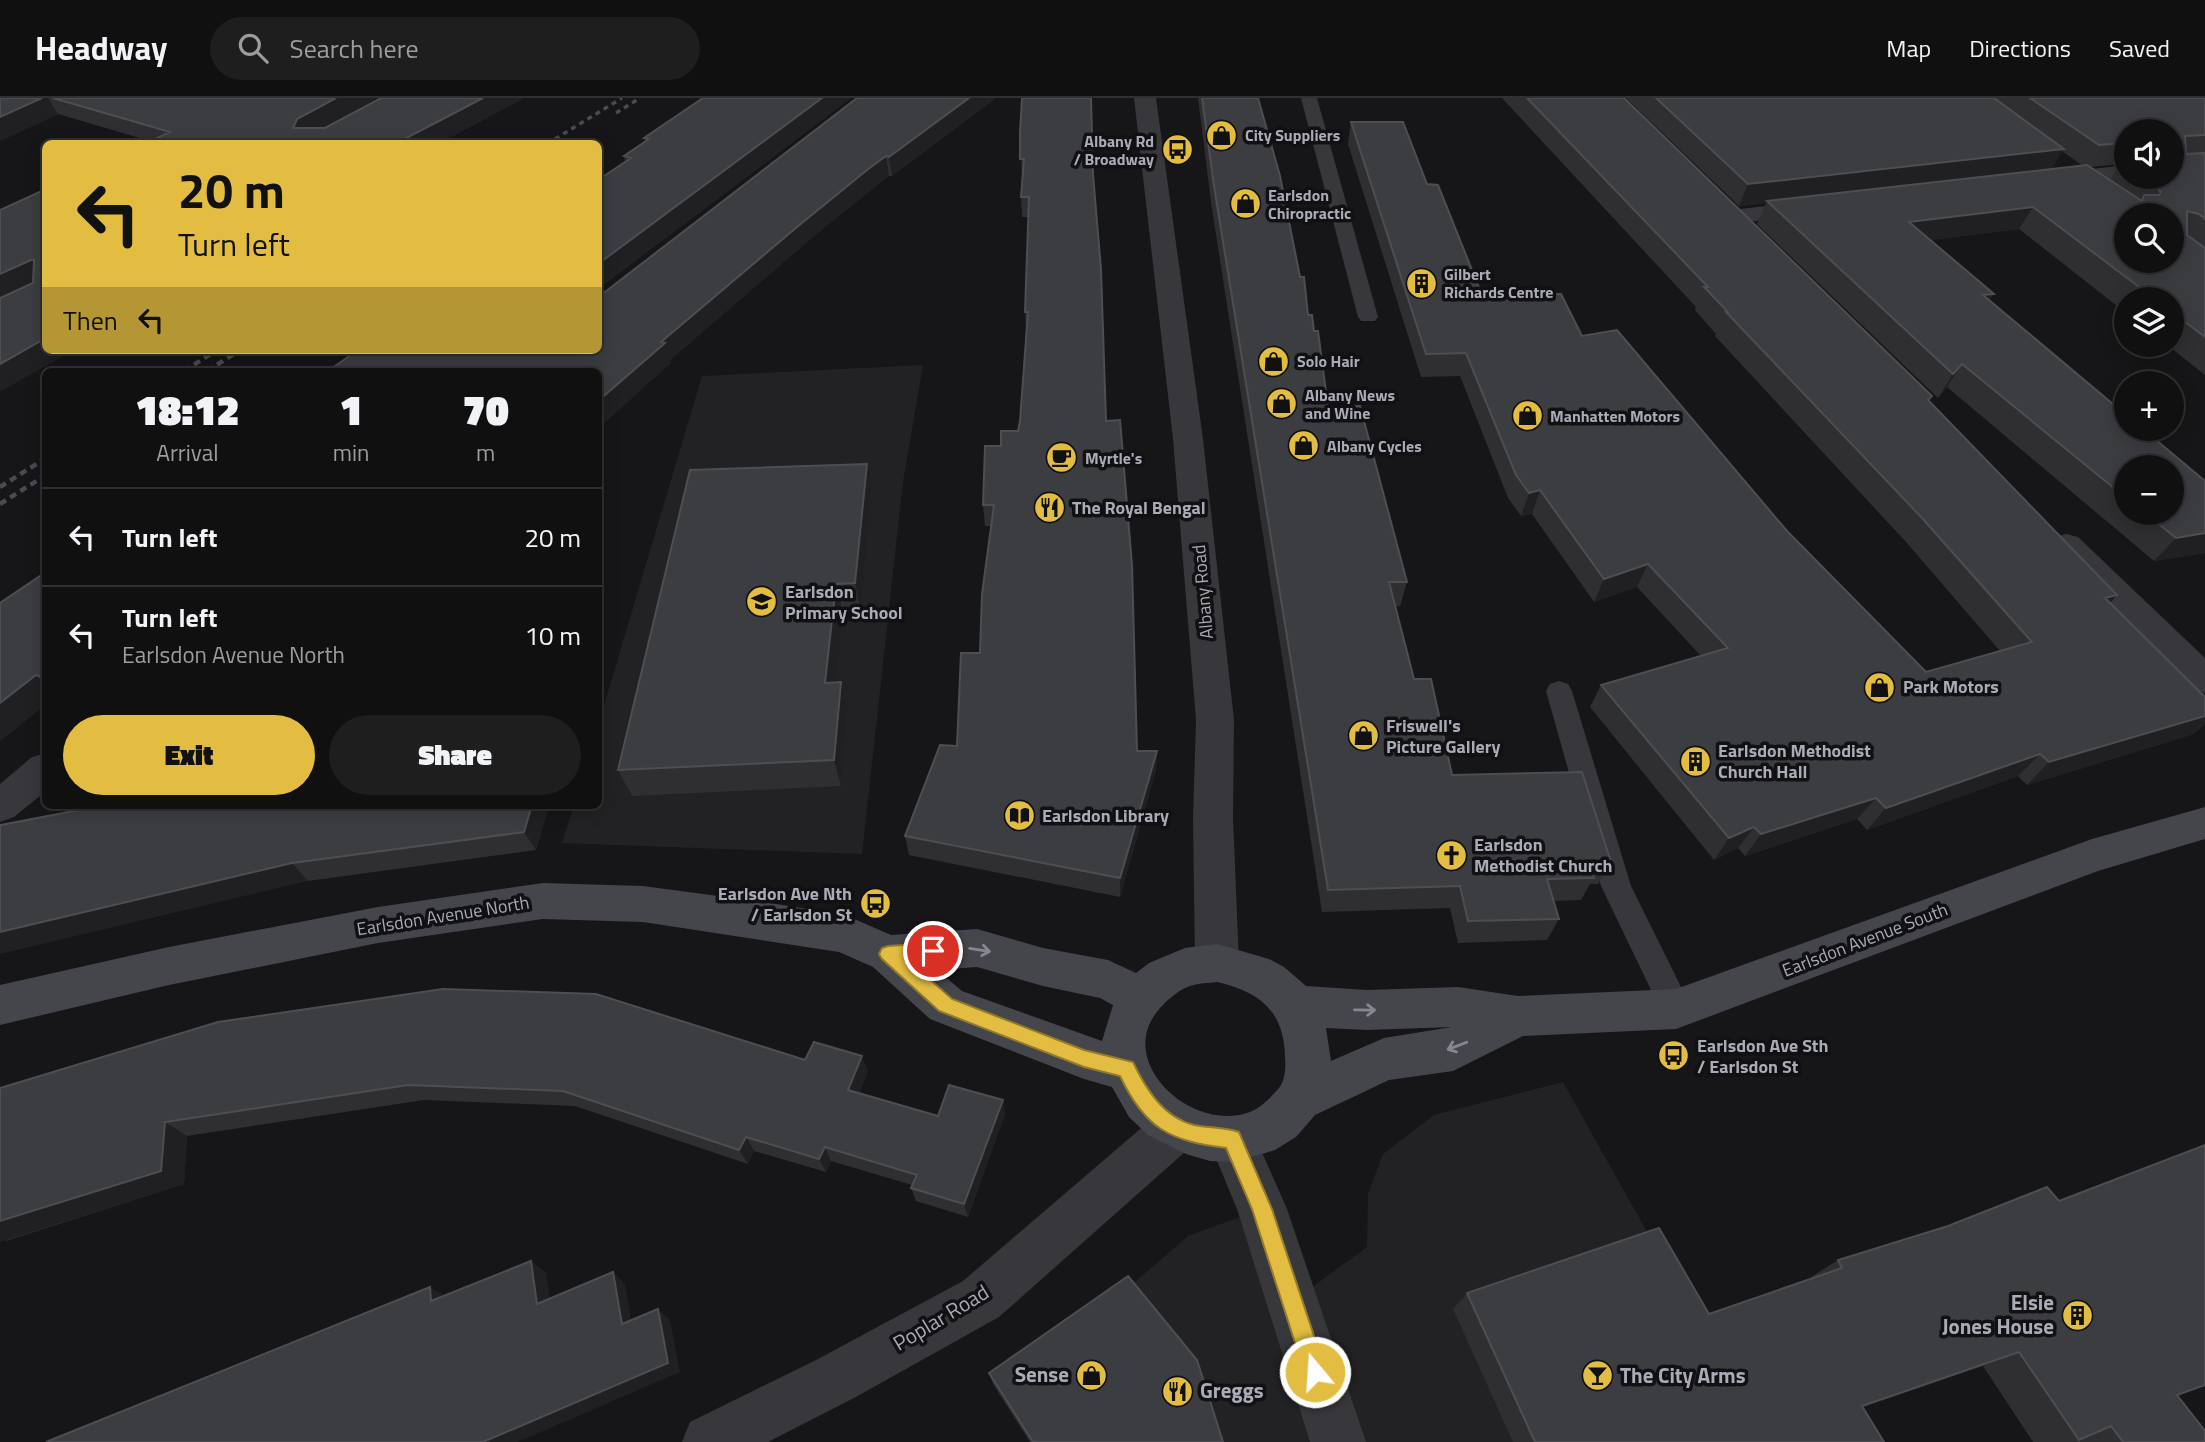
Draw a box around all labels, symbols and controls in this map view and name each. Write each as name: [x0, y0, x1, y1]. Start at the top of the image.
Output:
search box: [210, 17, 700, 80]
text: Headway: [35, 23, 168, 73]
icon: search: [234, 29, 272, 67]
text: Search here: [290, 29, 419, 68]
text: Map: [1886, 30, 1931, 66]
text: Directions: [1969, 30, 2071, 66]
text: Saved: [2109, 30, 2170, 66]
shop icon: City Suppliers: [1205, 118, 1239, 152]
map controls: [2114, 119, 2184, 525]
button: sound: [2114, 119, 2184, 189]
place label: City Suppliers: [1245, 123, 1340, 147]
place label: Albany Rd / Broadway: [1073, 129, 1154, 171]
bus stop icon: Albany Rd / Broadway: [1160, 133, 1194, 167]
text: 20 m: [178, 152, 285, 227]
icon: left: [63, 168, 154, 259]
place label: Earlsdon Chiropractic: [1268, 183, 1351, 225]
shop icon: Earlsdon Chiropractic: [1228, 187, 1262, 221]
button: search: [2114, 203, 2184, 273]
text: Turn left: [178, 220, 290, 268]
place label: Gilbert Richards Centre: [1444, 262, 1554, 304]
building icon: Gilbert Richards Centre: [1404, 266, 1438, 300]
button: layers: [2114, 287, 2184, 357]
text: Then: [63, 301, 118, 340]
icon: left: [132, 301, 170, 339]
shop icon: Solo Hair: [1257, 344, 1291, 378]
place label: Solo Hair: [1297, 349, 1360, 373]
button: +: [2114, 371, 2184, 441]
text: 18:12: [135, 377, 240, 441]
text: 1: [340, 377, 363, 441]
text: 70: [463, 377, 509, 441]
place label: Albany News and Wine: [1305, 383, 1395, 425]
shop icon: Albany News and Wine: [1265, 387, 1299, 421]
shop icon: Manhatten Motors: [1510, 399, 1544, 433]
place label: Manhatten Motors: [1550, 404, 1680, 428]
shop icon: Albany Cycles: [1287, 429, 1321, 463]
place label: Albany Cycles: [1327, 434, 1422, 458]
text: Arrival: [156, 435, 219, 470]
text: min: [333, 435, 369, 470]
text: m: [476, 435, 495, 470]
cafe icon: Myrtle's: [1045, 441, 1079, 475]
place label: Myrtle's: [1085, 446, 1142, 470]
button: −: [2114, 455, 2184, 525]
restaurant icon: The Royal Bengal: [1032, 491, 1066, 525]
place label: The Royal Bengal: [1072, 494, 1206, 521]
icon: left: [63, 518, 101, 556]
text: Turn left: [122, 518, 217, 557]
text: 20 m: [524, 518, 581, 557]
street label: Albany Road: [1185, 544, 1220, 640]
place label: Earlsdon Primary School: [785, 578, 903, 626]
school or university icon: Earlsdon Primary School: [745, 585, 779, 619]
text: Turn left: [122, 598, 217, 637]
icon: left: [63, 616, 101, 654]
text: 10 m: [524, 616, 581, 655]
text: Earlsdon Avenue North: [122, 637, 345, 672]
shop icon: Park Motors: [1863, 670, 1897, 704]
place label: Park Motors: [1903, 673, 1999, 700]
place label: Friswell's Picture Gallery: [1386, 712, 1500, 760]
button: Exit: [63, 715, 315, 795]
button: Share: [329, 715, 581, 795]
shop icon: Friswell's Picture Gallery: [1346, 719, 1380, 753]
place label: Earlsdon Methodist Church Hall: [1718, 737, 1871, 785]
building icon: Earlsdon Methodist Church Hall: [1678, 744, 1712, 778]
library icon: Earlsdon Library: [1002, 799, 1036, 833]
place label: Earlsdon Library: [1042, 802, 1169, 829]
place label: Earlsdon Methodist Church: [1474, 831, 1613, 879]
church icon: Earlsdon Methodist Church: [1434, 838, 1468, 872]
place label: Earlsdon Ave Nth / Earlsdon St: [718, 880, 852, 928]
bus stop icon: Earlsdon Ave Nth / Earlsdon St: [858, 887, 892, 921]
street label: Earlsdon Avenue North: [355, 889, 531, 942]
street label: Earlsdon Avenue South: [1778, 895, 1952, 984]
pin: [903, 921, 963, 981]
icon: arrive: [914, 932, 952, 970]
one-way arrow: [968, 944, 991, 957]
one-way arrow: [1353, 1003, 1376, 1016]
place label: Earlsdon Ave Sth / Earlsdon St: [1697, 1032, 1828, 1080]
bus stop icon: Earlsdon Ave Sth / Earlsdon St: [1657, 1039, 1691, 1073]
one-way arrow: [1447, 1041, 1469, 1054]
street label: Poplar Road: [886, 1276, 995, 1358]
place label: Elsie Jones House: [1942, 1286, 2054, 1342]
building icon: Elsie Jones House: [2060, 1298, 2094, 1332]
position arrow: [1278, 1335, 1352, 1409]
place label: Sense: [1015, 1358, 1069, 1390]
shop icon: Sense: [1075, 1358, 1109, 1392]
bar icon: The City Arms: [1580, 1359, 1614, 1393]
place label: The City Arms: [1620, 1359, 1746, 1391]
restaurant icon: Greggs: [1160, 1374, 1194, 1408]
place label: Greggs: [1200, 1374, 1264, 1406]

